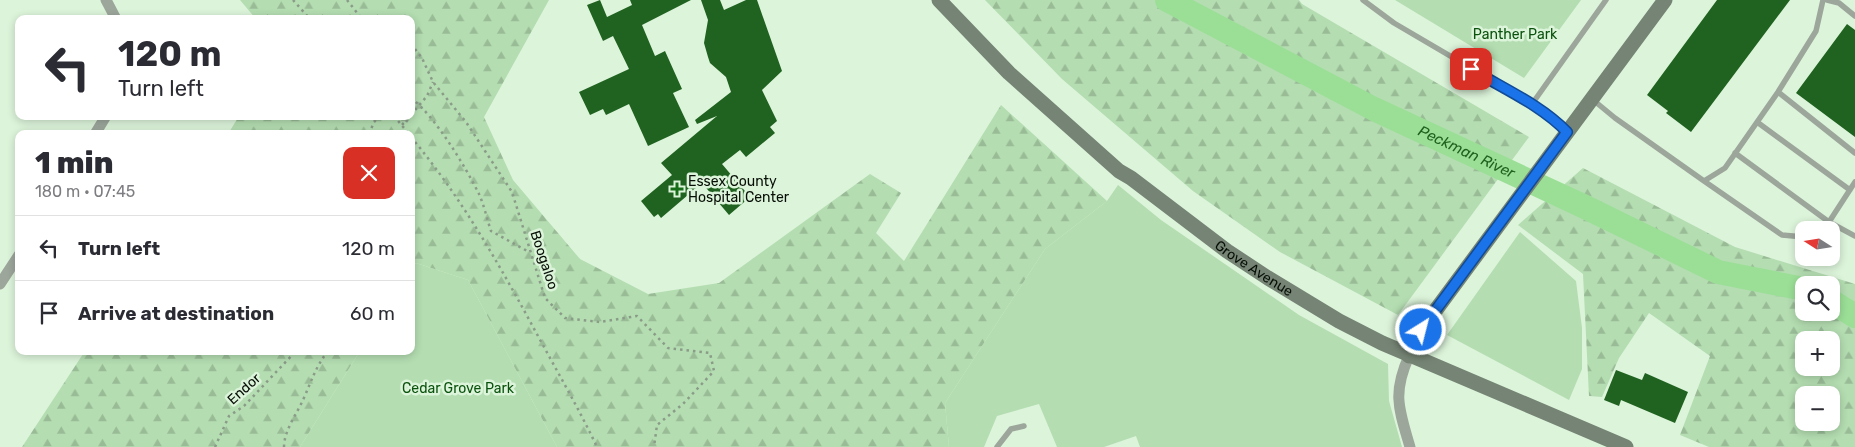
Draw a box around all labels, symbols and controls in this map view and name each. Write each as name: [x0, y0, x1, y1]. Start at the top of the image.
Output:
park label: Panther Park: [1473, 26, 1558, 43]
text: 120 m: [118, 33, 221, 75]
icon: left: [35, 35, 100, 100]
pin: [1450, 48, 1492, 90]
icon: arrive: [1457, 55, 1485, 83]
text: Turn left: [118, 75, 204, 102]
water label: Peckman River: [1415, 122, 1519, 183]
text: 1 min: [35, 145, 113, 181]
button: close: [343, 147, 395, 199]
place label: Essex County Hospital Center: [688, 173, 790, 206]
text: 180 m · 07:45: [35, 182, 135, 201]
marker: Essex County Hospital Center: [670, 182, 684, 196]
north arrow: [1795, 221, 1840, 266]
map controls: [1795, 221, 1840, 431]
street label: Boogaloo: [526, 228, 562, 292]
icon: left: [35, 234, 63, 262]
street label: Grove Avenue: [1212, 236, 1296, 300]
text: Turn left: [78, 237, 160, 260]
text: 120 m: [342, 237, 395, 260]
button: search: [1795, 276, 1840, 321]
icon: arrive: [35, 299, 63, 327]
text: Arrive at destination: [78, 302, 274, 325]
text: 60 m: [350, 302, 395, 325]
position arrow: [1394, 303, 1446, 355]
button: +: [1795, 331, 1840, 376]
street label: Endor: [224, 369, 265, 408]
park label: Cedar Grove Park: [402, 380, 515, 397]
button: −: [1795, 386, 1840, 431]

